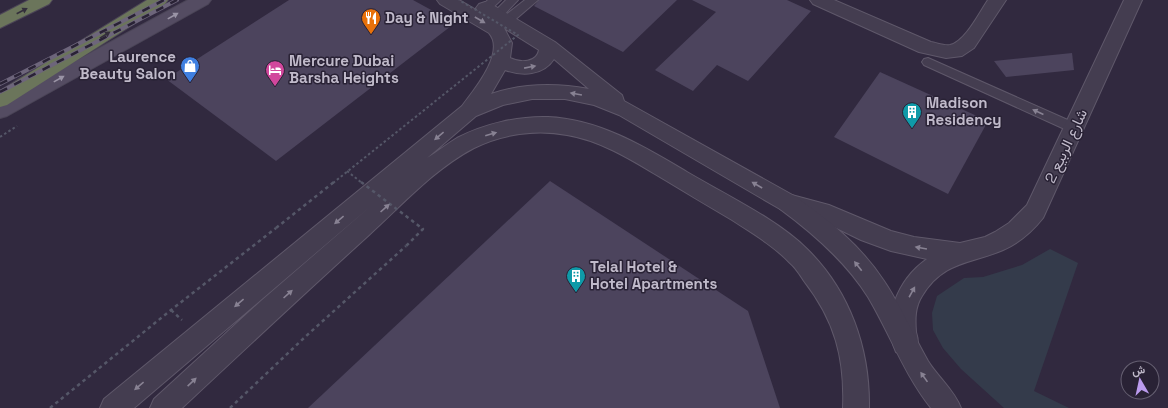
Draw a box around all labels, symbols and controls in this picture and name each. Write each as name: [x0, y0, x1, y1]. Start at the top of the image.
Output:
restaurant icon: Day & Night: [360, 7, 382, 35]
one-way arrow: [16, 8, 27, 14]
place label: Day & Night: [385, 8, 469, 27]
one-way arrow: [167, 13, 179, 20]
one-way arrow: [474, 16, 486, 23]
one-way arrow: [99, 32, 111, 39]
place label: Laurence Beauty Salon: [80, 47, 176, 83]
place label: Mercure Dubai Barsha Heights: [289, 51, 399, 87]
shop icon: Laurence Beauty Salon: [179, 55, 201, 83]
hotel icon: Mercure Dubai Barsha Heights: [264, 59, 286, 87]
one-way arrow: [523, 63, 536, 69]
one-way arrow: [53, 76, 65, 82]
one-way arrow: [570, 91, 582, 97]
place label: Madison Residency: [926, 93, 1001, 129]
building icon: Madison Residency: [901, 101, 923, 129]
street label: شارع الربيع 2: [1040, 105, 1093, 187]
one-way arrow: [1033, 109, 1044, 115]
one-way arrow: [485, 131, 497, 137]
one-way arrow: [433, 132, 444, 141]
one-way arrow: [751, 181, 763, 188]
one-way arrow: [380, 203, 390, 212]
one-way arrow: [334, 215, 344, 224]
one-way arrow: [915, 245, 927, 251]
place label: Telal Hotel & Hotel Apartments: [590, 257, 717, 293]
one-way arrow: [853, 260, 862, 271]
building icon: Telal Hotel & Hotel Apartments: [565, 265, 587, 293]
one-way arrow: [909, 286, 915, 298]
one-way arrow: [283, 290, 292, 299]
one-way arrow: [234, 298, 245, 307]
north arrow: [1120, 360, 1160, 400]
text: ش: [1131, 362, 1146, 378]
one-way arrow: [920, 372, 928, 382]
one-way arrow: [186, 377, 197, 386]
one-way arrow: [134, 381, 145, 390]

